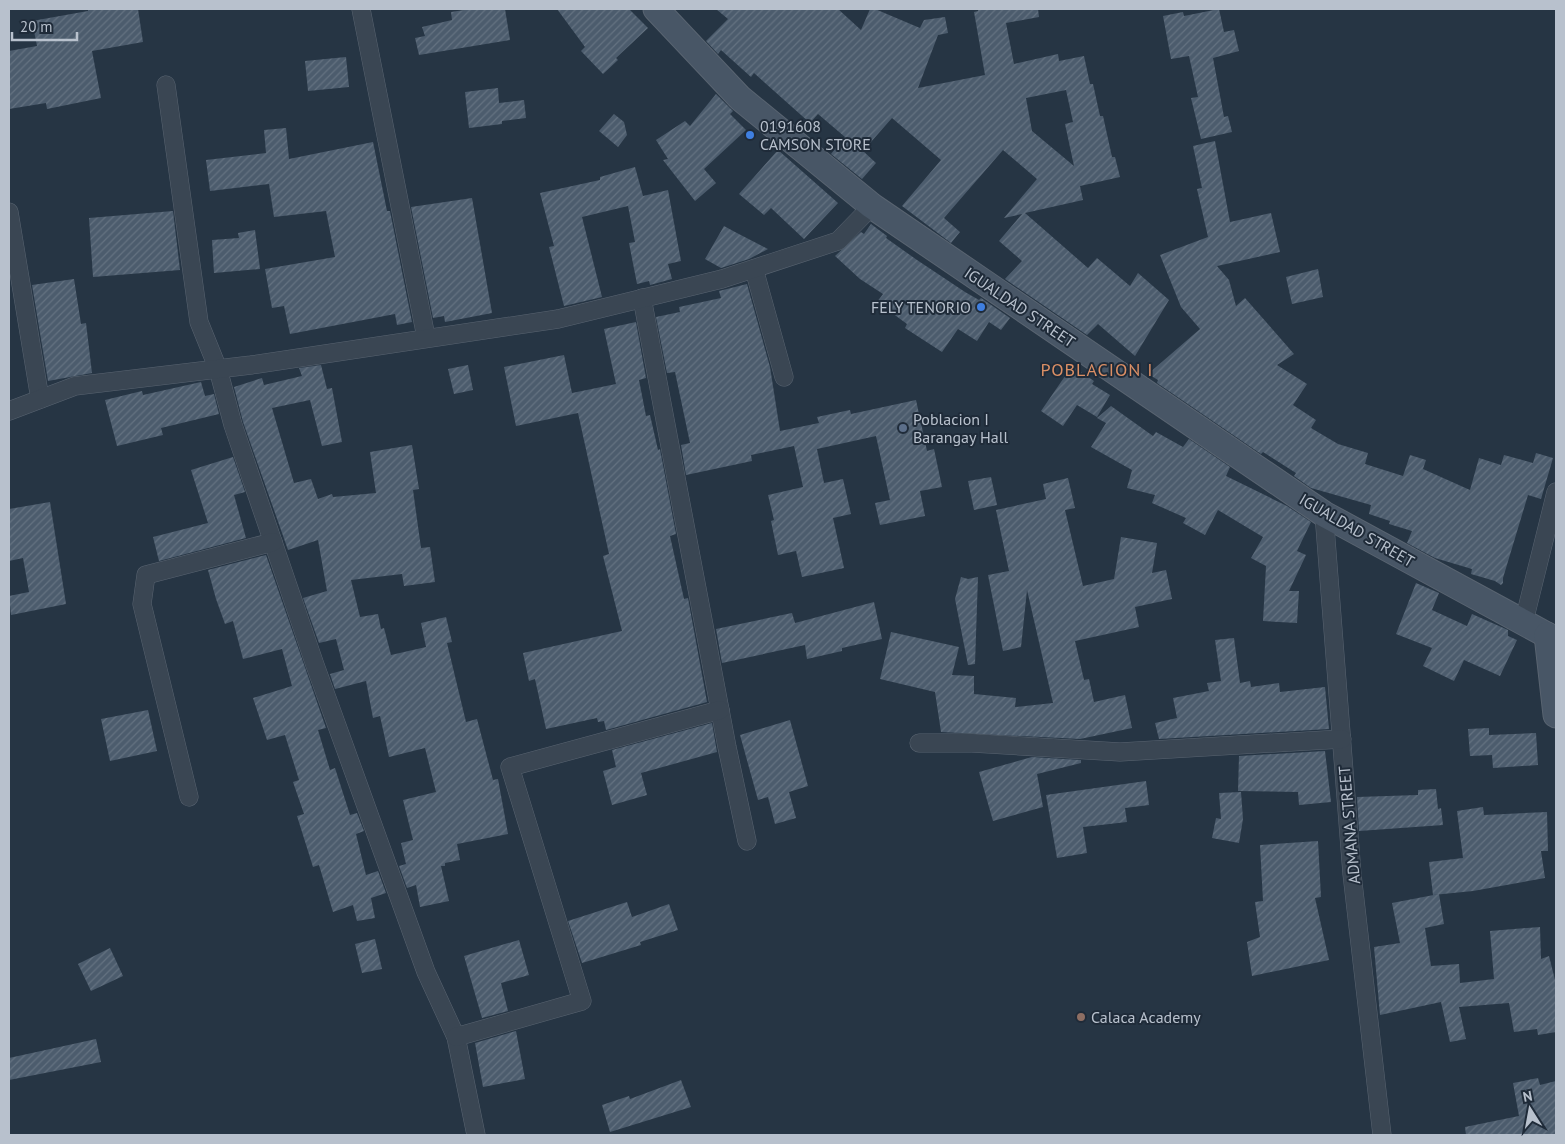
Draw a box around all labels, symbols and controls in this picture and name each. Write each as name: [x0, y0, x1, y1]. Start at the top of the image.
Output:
scale bar: [12, 10, 78, 42]
text: 20 m: [20, 17, 53, 36]
place label: 0191608 CAMSON STORE: [760, 116, 871, 154]
marker: 0191608 CAMSON STORE: [744, 129, 756, 141]
street label: IGUALDAD STREET: [961, 262, 1079, 352]
place label: FELY TENORIO: [871, 297, 971, 317]
marker: FELY TENORIO: [975, 301, 987, 313]
district label: POBLACION I: [1040, 358, 1154, 381]
place label: Poblacion I Barangay Hall: [913, 409, 1008, 447]
marker: Poblacion I Barangay Hall: [897, 422, 909, 434]
street label: IGUALDAD STREET: [1296, 489, 1418, 571]
street label: ADMANA STREET: [1334, 765, 1364, 885]
place label: Calaca Academy: [1091, 1007, 1201, 1027]
marker: Calaca Academy: [1075, 1011, 1087, 1023]
north arrow: [1505, 1084, 1555, 1134]
text: N: [1521, 1087, 1534, 1106]

